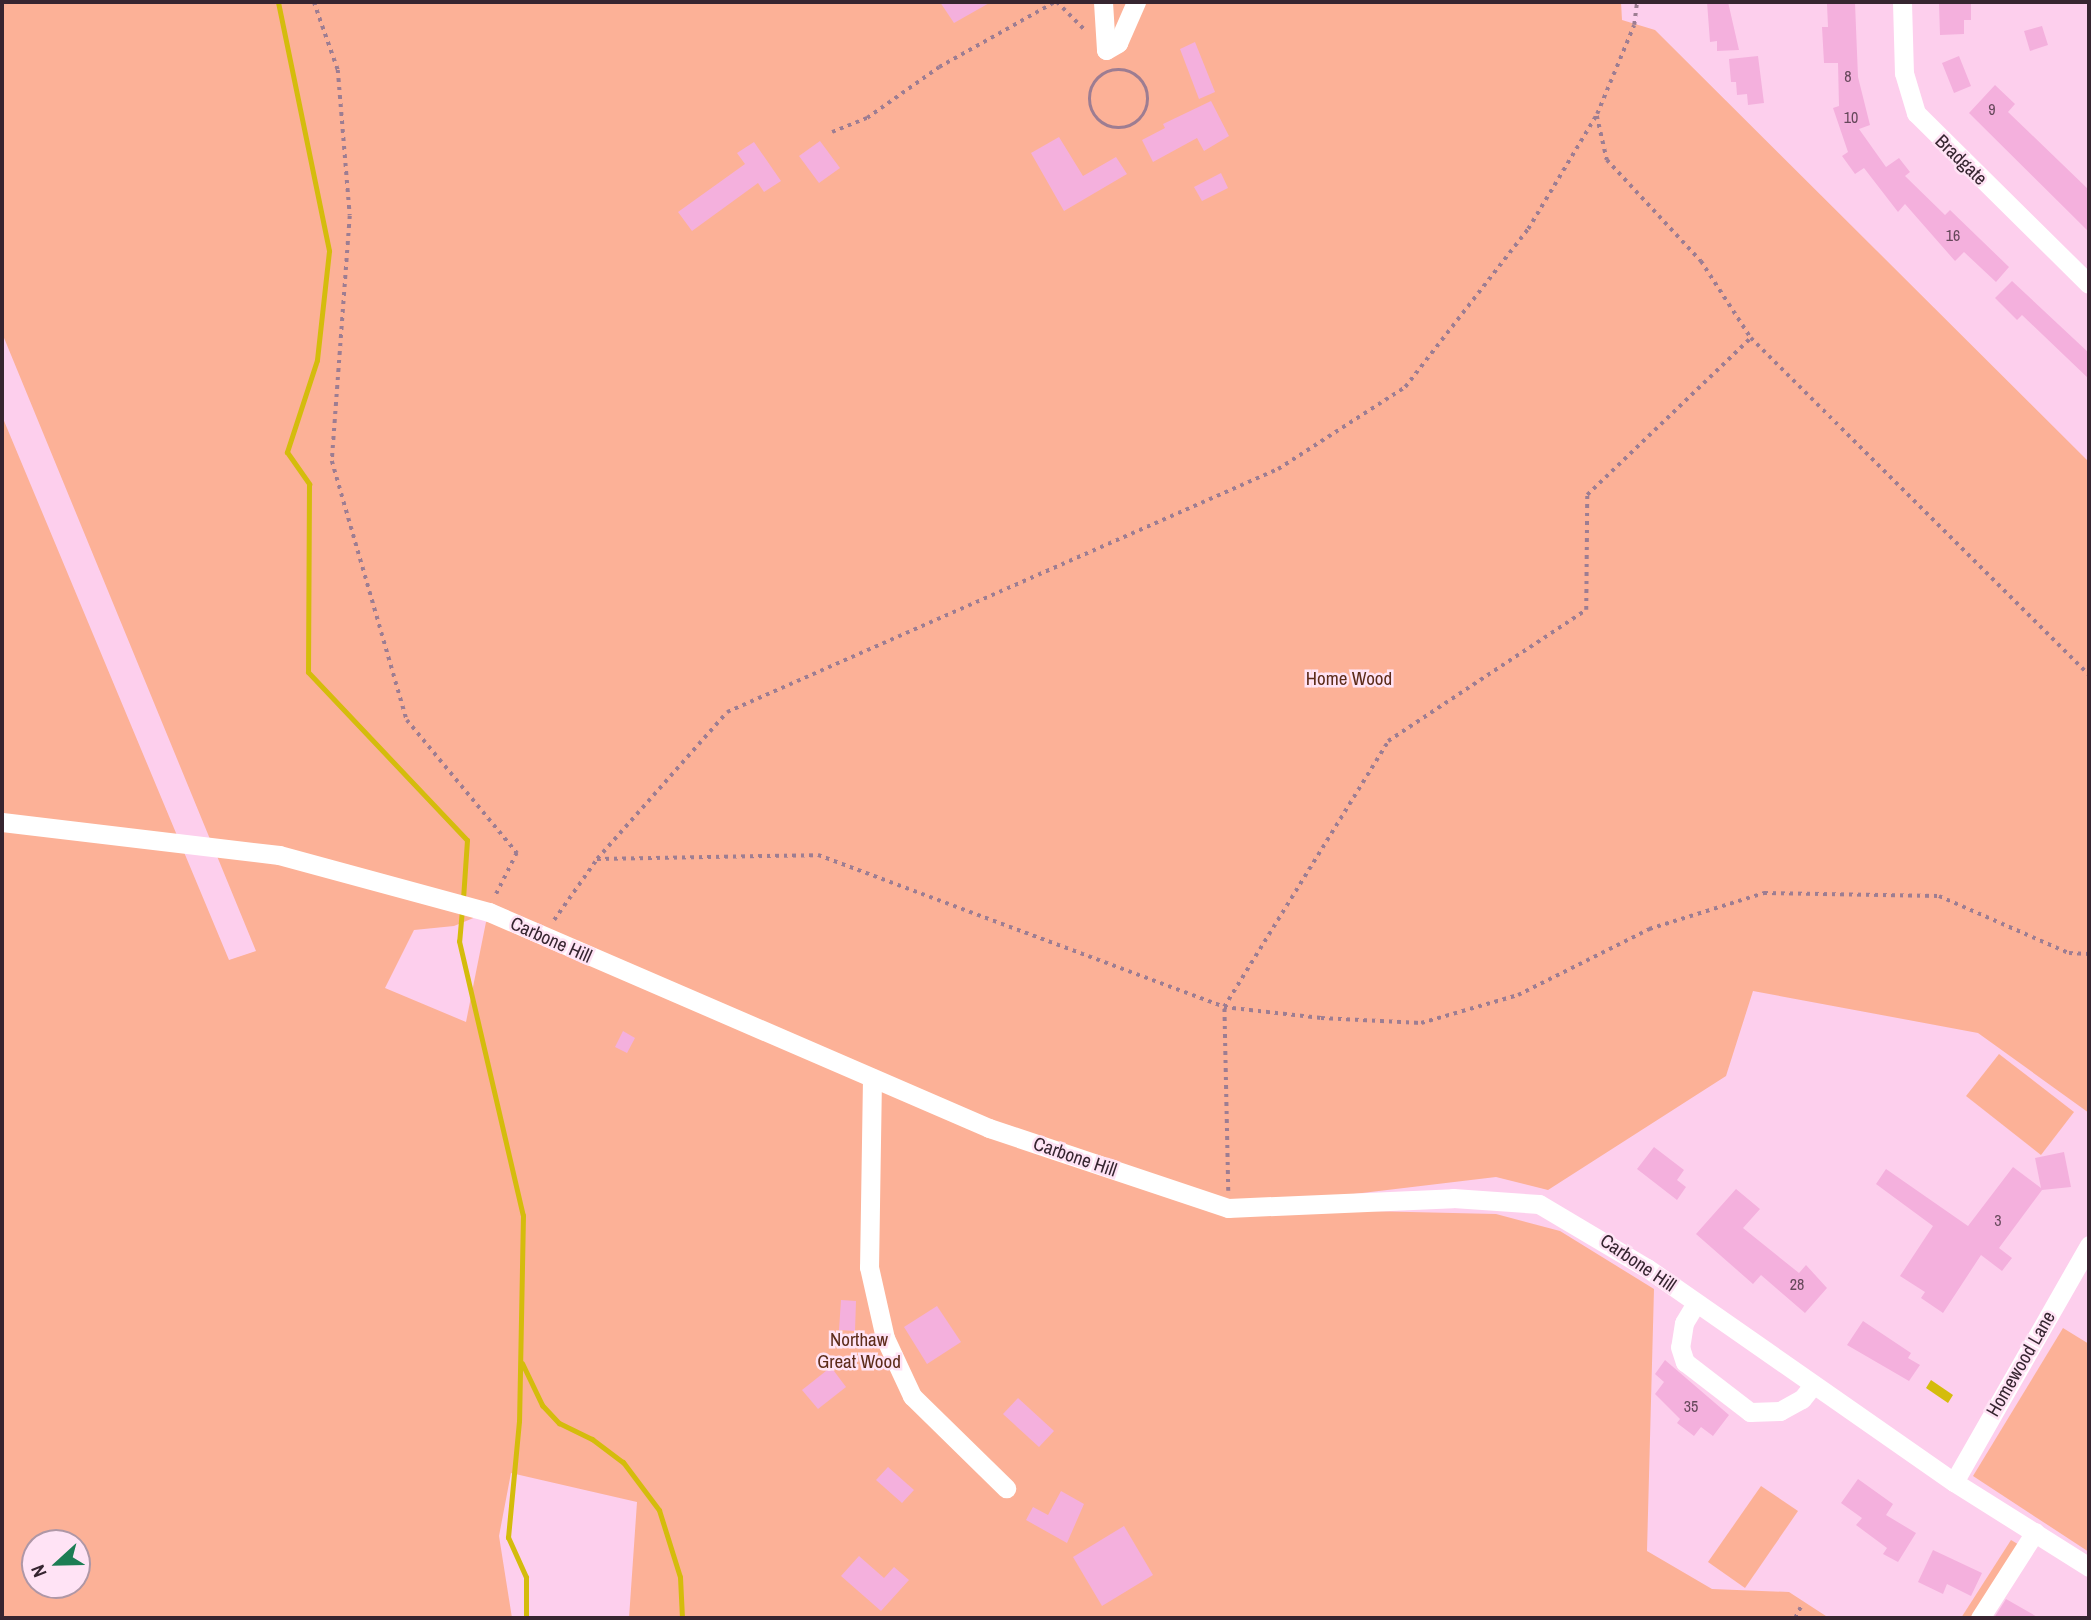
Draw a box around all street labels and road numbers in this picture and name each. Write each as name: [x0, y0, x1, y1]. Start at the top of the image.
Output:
street label: Bradgate: [1930, 130, 1992, 190]
street label: Carbone Hill: [507, 912, 595, 968]
street label: Carbone Hill: [1030, 1132, 1120, 1182]
street label: Carbone Hill: [1596, 1229, 1680, 1297]
street label: Homewood Lane: [1982, 1307, 2060, 1421]

